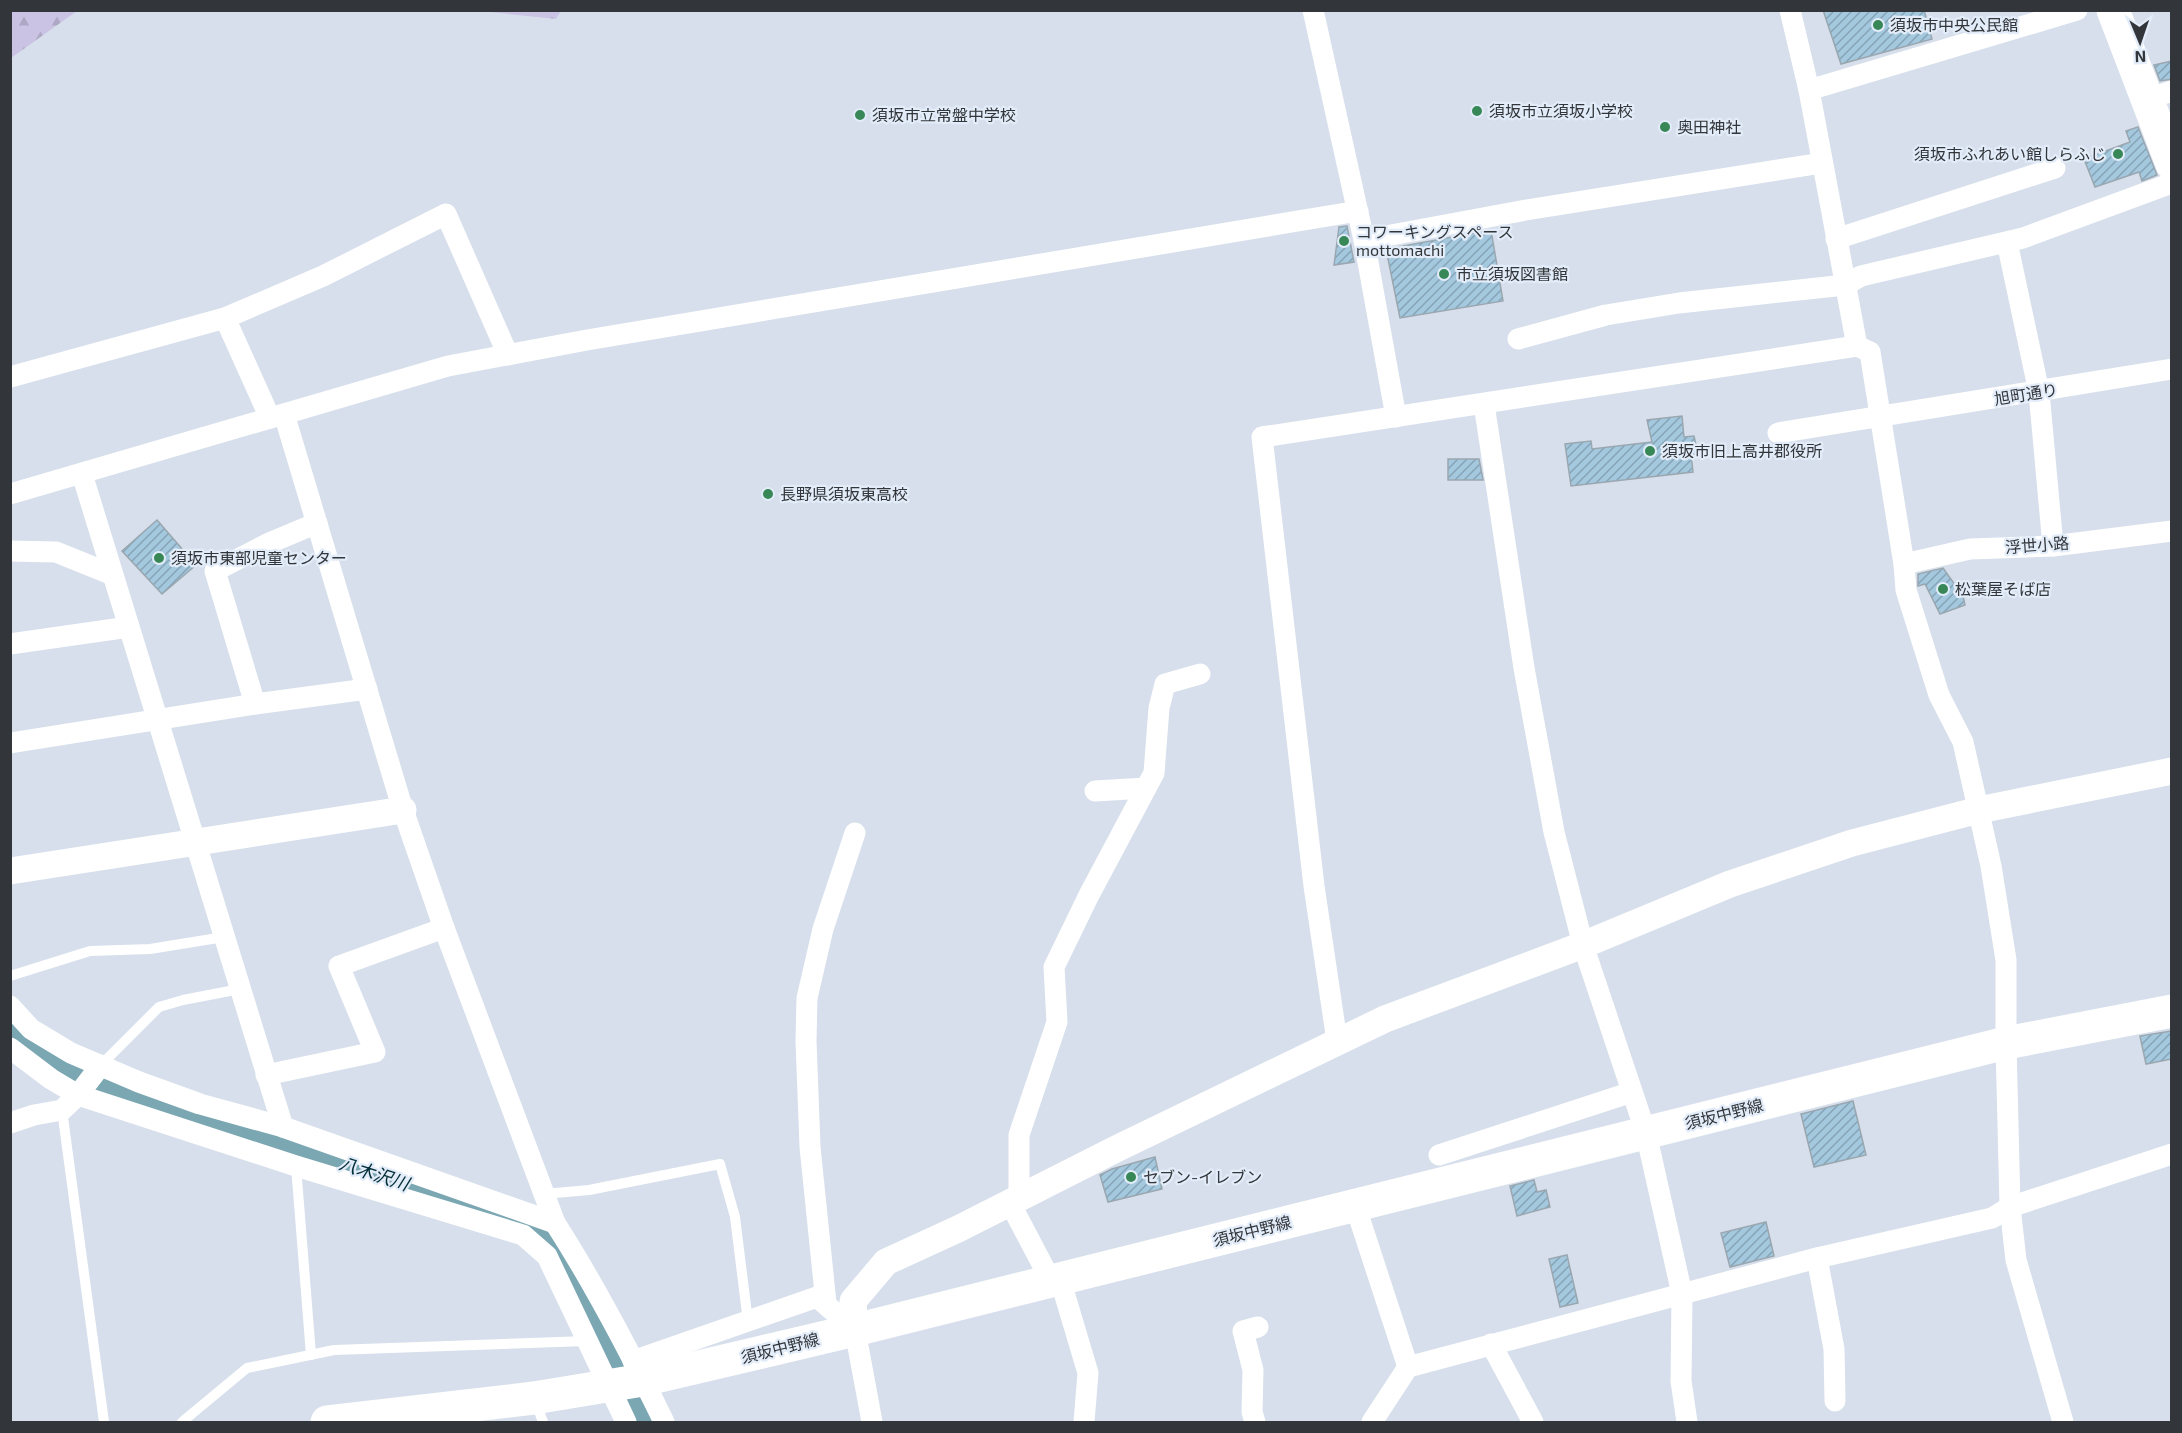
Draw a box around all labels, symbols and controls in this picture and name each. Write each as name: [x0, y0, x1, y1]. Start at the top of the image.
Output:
north arrow: [2110, 12, 2170, 72]
place label: 須坂市中央公民館: [1890, 15, 2018, 34]
marker: 須坂市中央公民館: [1871, 18, 1885, 32]
text: N: [2134, 48, 2147, 67]
place label: 須坂市立須坂小学校: [1489, 101, 1633, 120]
marker: 須坂市立須坂小学校: [1470, 104, 1484, 118]
place label: 須坂市立常盤中学校: [872, 105, 1016, 124]
marker: 須坂市立常盤中学校: [853, 108, 867, 122]
place label: 奥田神社: [1677, 117, 1741, 136]
marker: 奥田神社: [1658, 120, 1672, 134]
place label: 須坂市ふれあい館しらふじ: [1914, 144, 2106, 163]
marker: 須坂市ふれあい館しらふじ: [2111, 147, 2125, 161]
place label: コワーキングスペース mottomachi: [1356, 222, 1514, 259]
marker: コワーキングスペース mottomachi: [1337, 234, 1351, 248]
place label: 市立須坂図書館: [1456, 264, 1568, 283]
marker: 市立須坂図書館: [1437, 267, 1451, 281]
street label: 旭町通り: [1993, 379, 2059, 408]
place label: 須坂市旧上高井郡役所: [1662, 441, 1822, 460]
marker: 須坂市旧上高井郡役所: [1643, 444, 1657, 458]
place label: 長野県須坂東高校: [780, 484, 908, 503]
marker: 長野県須坂東高校: [761, 487, 775, 501]
street label: 浮世小路: [2004, 533, 2070, 556]
place label: 須坂市東部児童センター: [171, 548, 347, 567]
marker: 須坂市東部児童センター: [152, 551, 166, 565]
place label: 松葉屋そば店: [1955, 579, 2051, 598]
marker: 松葉屋そば店: [1936, 582, 1950, 596]
street label: 須坂中野線: [1683, 1095, 1765, 1132]
water label: 八木沢川: [337, 1151, 414, 1195]
place label: セブン-イレブン: [1143, 1167, 1262, 1186]
marker: セブン-イレブン: [1124, 1170, 1138, 1184]
street label: 須坂中野線: [1211, 1212, 1293, 1249]
street label: 須坂中野線: [739, 1329, 821, 1366]

